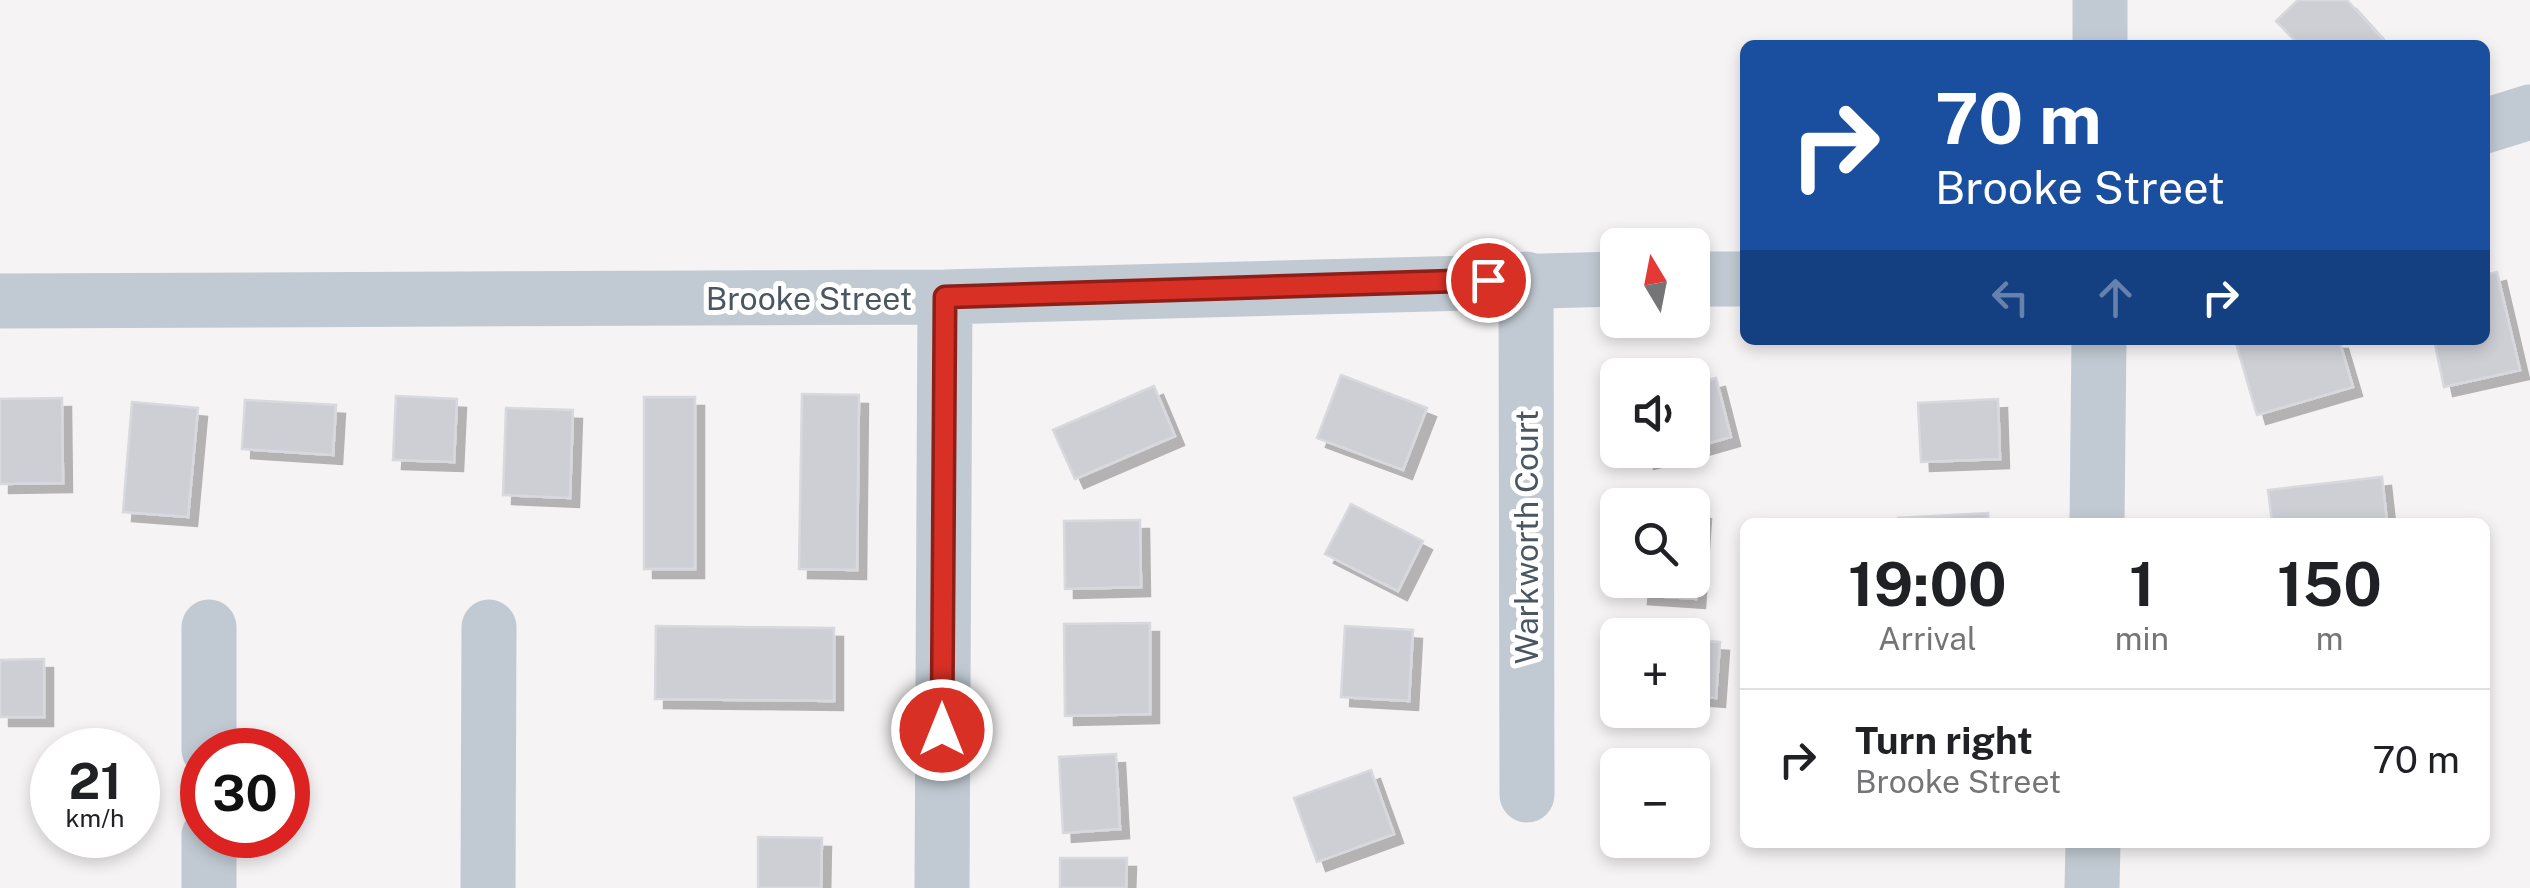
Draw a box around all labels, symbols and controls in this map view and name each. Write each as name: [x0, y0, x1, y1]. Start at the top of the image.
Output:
text: 70 m: [1935, 77, 2102, 160]
icon: right: [1770, 80, 1900, 210]
text: Brooke Street: [1935, 161, 2225, 214]
north arrow: [1600, 228, 1710, 338]
map controls: [1600, 228, 1710, 858]
pin: [1446, 238, 1531, 323]
icon: arrive: [1461, 253, 1516, 308]
icon: left: [1983, 270, 2038, 325]
icon: ahead: [2088, 270, 2143, 325]
icon: right: [2193, 270, 2248, 325]
street label: Brooke Street: [706, 280, 912, 317]
button: sound: [1600, 358, 1710, 468]
street label: Warkworth Court: [1508, 410, 1545, 664]
button: search: [1600, 488, 1710, 598]
text: 19:00: [1848, 549, 2007, 620]
text: 1: [2129, 549, 2155, 620]
text: 150: [2277, 549, 2382, 620]
button: +: [1600, 618, 1710, 728]
text: Arrival: [1878, 620, 1977, 657]
text: min: [2115, 620, 2169, 657]
text: m: [2316, 620, 2343, 657]
position arrow: [890, 678, 994, 782]
text: Turn right: [1855, 718, 2033, 763]
speed limit sign: 30: [180, 728, 310, 858]
icon: right: [1770, 732, 1825, 787]
text: 70 m: [2373, 737, 2460, 782]
button: −: [1600, 748, 1710, 858]
text: 21: [68, 751, 122, 810]
text: Brooke Street: [1855, 763, 2061, 800]
text: km/h: [66, 803, 124, 833]

